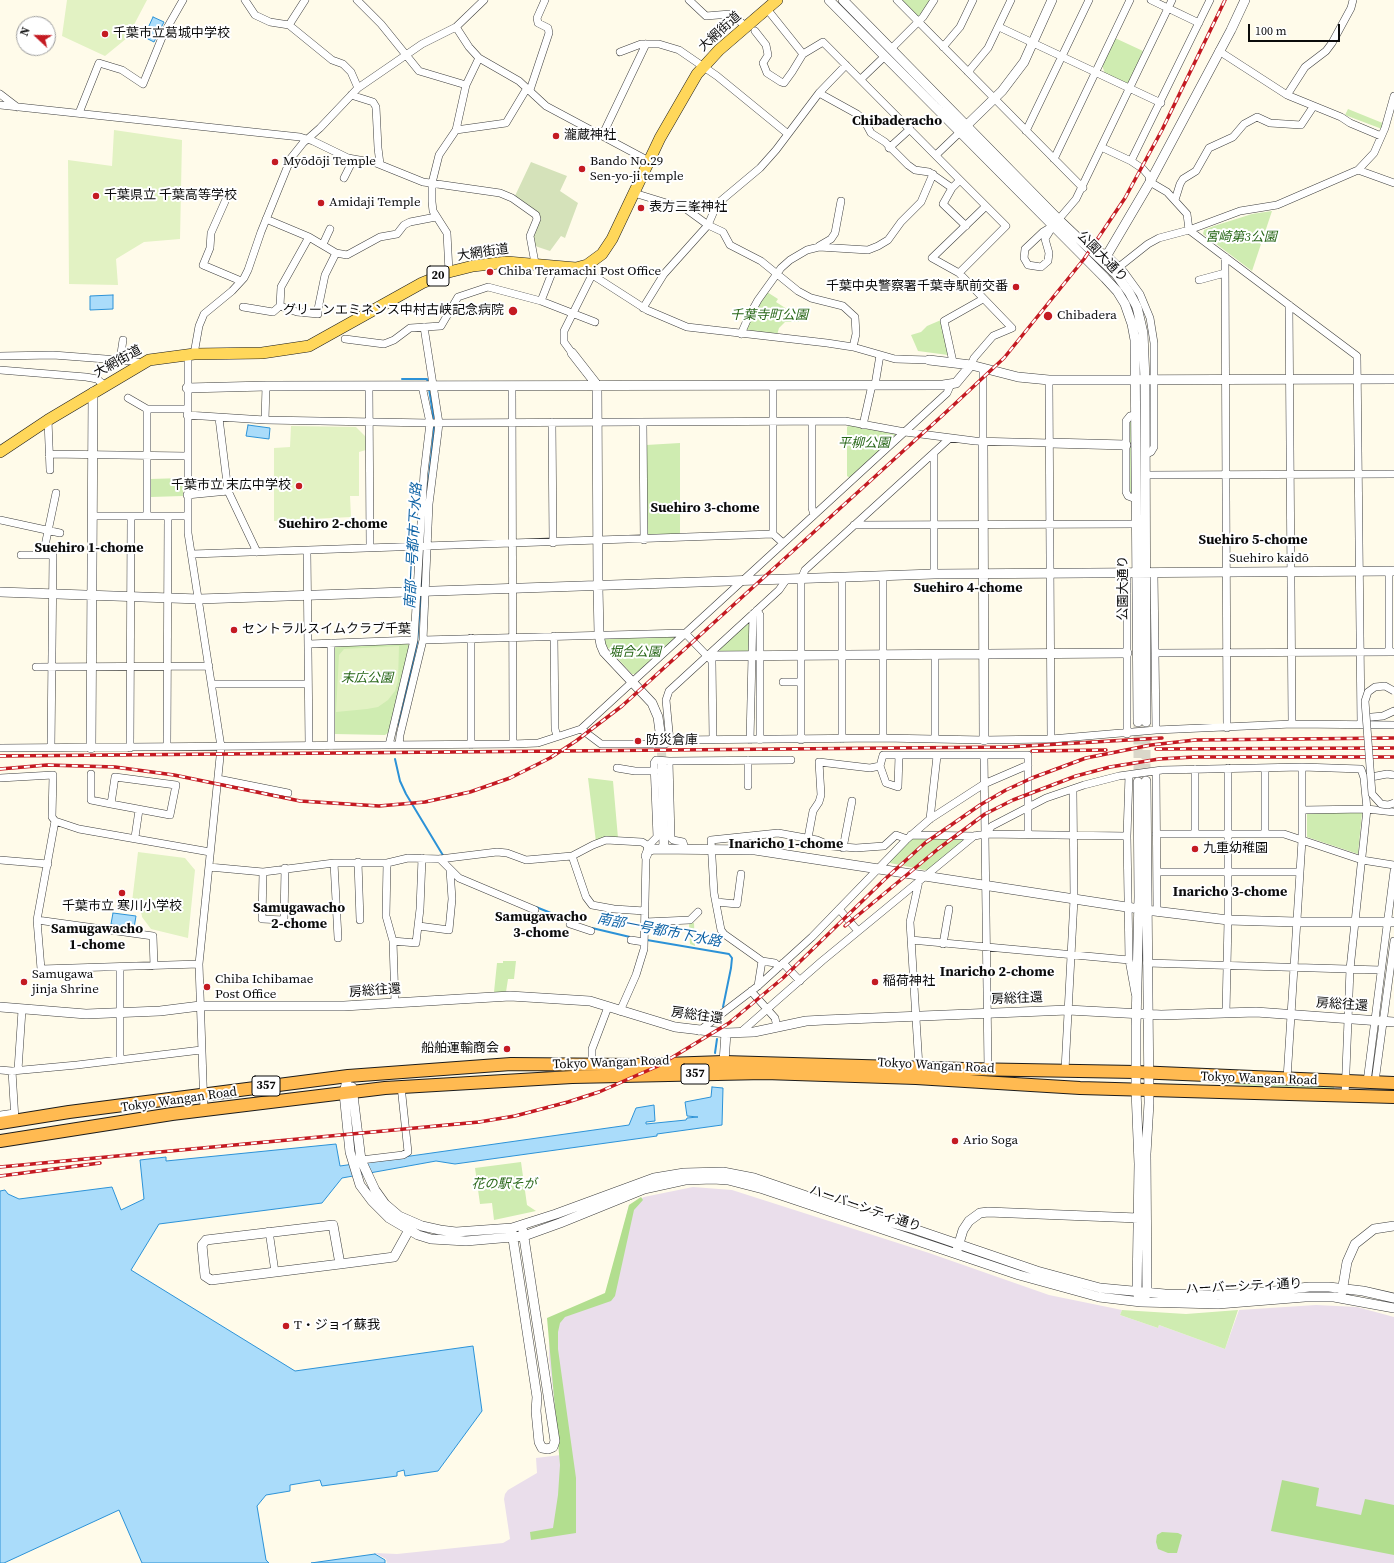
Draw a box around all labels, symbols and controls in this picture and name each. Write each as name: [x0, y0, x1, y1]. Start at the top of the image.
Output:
street label: 大網街道: [695, 9, 745, 55]
north arrow: [16, 16, 56, 56]
scale bar: [1250, 16, 1342, 42]
text: 100 m: [1255, 23, 1287, 39]
text: N: [17, 25, 34, 38]
place label: 千葉市立葛城中学校: [113, 26, 230, 42]
marker: 千葉市立葛城中学校: [100, 29, 110, 39]
district label: Chibaderacho: [852, 113, 942, 129]
place label: 瀧蔵神社: [564, 128, 616, 144]
marker: 瀧蔵神社: [551, 131, 561, 141]
place label: Myōdōji Temple: [283, 154, 376, 170]
place label: Bando No.29 Sen-yo-ji temple: [590, 154, 684, 185]
marker: Myōdōji Temple: [270, 157, 280, 167]
marker: Bando No.29 Sen-yo-ji temple: [577, 164, 587, 174]
place label: 千葉県立 千葉高等学校: [104, 188, 237, 204]
marker: 千葉県立 千葉高等学校: [91, 191, 101, 201]
place label: Amidaji Temple: [329, 195, 421, 211]
marker: Amidaji Temple: [316, 198, 326, 208]
place label: 表方三峯神社: [649, 200, 727, 216]
marker: 表方三峯神社: [636, 203, 646, 213]
street label: 公園大通り: [1074, 228, 1130, 286]
park label: 宮崎第3公園: [1205, 230, 1277, 246]
street label: 大網街道: [456, 242, 510, 264]
place label: Chiba Teramachi Post Office: [498, 264, 661, 280]
road number: 20: [427, 266, 449, 286]
marker: Chiba Teramachi Post Office: [485, 267, 495, 277]
place label: 千葉中央警察署千葉寺駅前交番: [826, 279, 1008, 295]
marker: 千葉中央警察署千葉寺駅前交番: [1011, 282, 1021, 292]
place label: グリーンエミネンス中村古峡記念病院: [283, 303, 504, 319]
marker: グリーンエミネンス中村古峡記念病院: [507, 305, 519, 317]
park label: 千葉寺町公園: [730, 308, 808, 324]
place label: Chibadera: [1057, 308, 1117, 324]
marker: Chibadera: [1042, 310, 1054, 322]
street label: 大網街道: [91, 343, 145, 381]
park label: 平柳公園: [838, 436, 890, 452]
place label: 千葉市立 末広中学校: [171, 478, 291, 494]
marker: 千葉市立 末広中学校: [294, 481, 304, 491]
water label: 南部一号都市下水路: [402, 483, 426, 609]
district label: Suehiro 3-chome: [650, 500, 760, 516]
district label: Suehiro 2-chome: [278, 516, 388, 532]
district label: Suehiro 5-chome: [1198, 532, 1308, 548]
district label: Suehiro 1-chome: [34, 540, 144, 556]
street label: Suehiro kaidō: [1229, 551, 1309, 567]
street label: 公園大通り: [1116, 556, 1132, 620]
district label: Suehiro 4-chome: [913, 580, 1023, 596]
place label: セントラルスイムクラブ千葉: [242, 622, 411, 638]
marker: セントラルスイムクラブ千葉: [229, 625, 239, 635]
park label: 堀合公園: [609, 645, 661, 661]
park label: 末広公園: [341, 671, 393, 687]
place label: 防災倉庫: [646, 733, 698, 749]
marker: 防災倉庫: [633, 736, 643, 746]
district label: Inaricho 1-chome: [729, 836, 843, 852]
place label: 九重幼稚園: [1203, 841, 1268, 857]
marker: 九重幼稚園: [1190, 844, 1200, 854]
district label: Inaricho 3-chome: [1173, 884, 1287, 900]
marker: 千葉市立 寒川小学校: [117, 888, 127, 898]
place label: 千葉市立 寒川小学校: [62, 899, 182, 915]
district label: Samugawacho 2-chome: [253, 900, 345, 932]
district label: Samugawacho 3-chome: [495, 909, 587, 942]
water label: 南部一号都市下水路: [596, 911, 722, 951]
district label: Samugawacho 1-chome: [51, 921, 143, 954]
district label: Inaricho 2-chome: [940, 964, 1054, 980]
place label: Samugawa jinja Shrine: [32, 967, 99, 998]
place label: Chiba Ichibamae Post Office: [215, 972, 314, 1003]
place label: 稲荷神社: [883, 974, 935, 990]
marker: Samugawa jinja Shrine: [19, 977, 29, 987]
marker: 稲荷神社: [870, 977, 880, 987]
street label: 房総往還: [349, 981, 401, 1001]
marker: Chiba Ichibamae Post Office: [202, 982, 212, 992]
street label: 房総往還: [991, 990, 1043, 1008]
street label: 房総往還: [1316, 995, 1368, 1015]
street label: 房総往還: [670, 1005, 724, 1027]
place label: 船舶運輸商会: [421, 1041, 499, 1057]
marker: 船舶運輸商会: [502, 1044, 512, 1054]
street label: Tokyo Wangan Road: [552, 1053, 670, 1073]
street label: Tokyo Wangan Road: [877, 1055, 995, 1077]
road number: 357: [681, 1064, 709, 1084]
street label: Tokyo Wangan Road: [1200, 1069, 1318, 1089]
road number: 357: [252, 1076, 280, 1096]
street label: Tokyo Wangan Road: [120, 1084, 238, 1116]
place label: Ario Soga: [963, 1133, 1018, 1149]
marker: Ario Soga: [950, 1136, 960, 1146]
park label: 花の駅そが: [472, 1177, 536, 1193]
street label: ハーバーシティ通り: [807, 1183, 923, 1235]
street label: ハーバーシティ通り: [1185, 1276, 1303, 1298]
place label: T・ジョイ蘇我: [294, 1318, 380, 1334]
marker: T・ジョイ蘇我: [281, 1321, 291, 1331]

